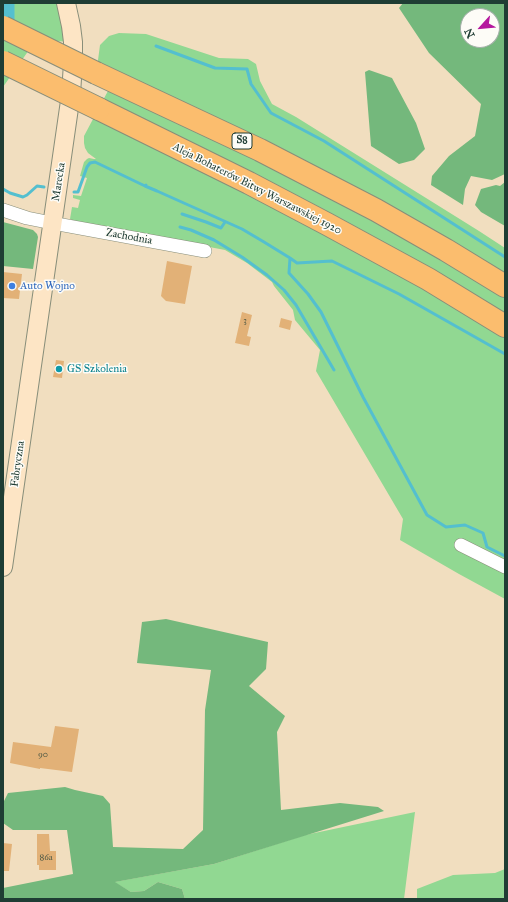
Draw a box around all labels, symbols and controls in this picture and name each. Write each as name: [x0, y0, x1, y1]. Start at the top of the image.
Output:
north arrow: [460, 8, 500, 48]
text: N: [462, 26, 478, 40]
road number: S8: [232, 133, 252, 149]
street label: Aleja Bohaterów Bitwy Warszawskiej 1920: [170, 140, 344, 238]
street label: Marecka: [49, 162, 69, 202]
street label: Zachodnia: [105, 226, 153, 248]
place label: Auto Wojno: [20, 279, 75, 293]
marker: Auto Wojno: [7, 281, 17, 291]
house number: 3: [243, 316, 247, 326]
place label: GS Szkolenia: [67, 362, 127, 376]
marker: GS Szkolenia: [54, 364, 64, 374]
street label: Fabryczna: [8, 440, 28, 488]
house number: 90: [38, 750, 48, 760]
house number: 86a: [39, 853, 53, 863]

